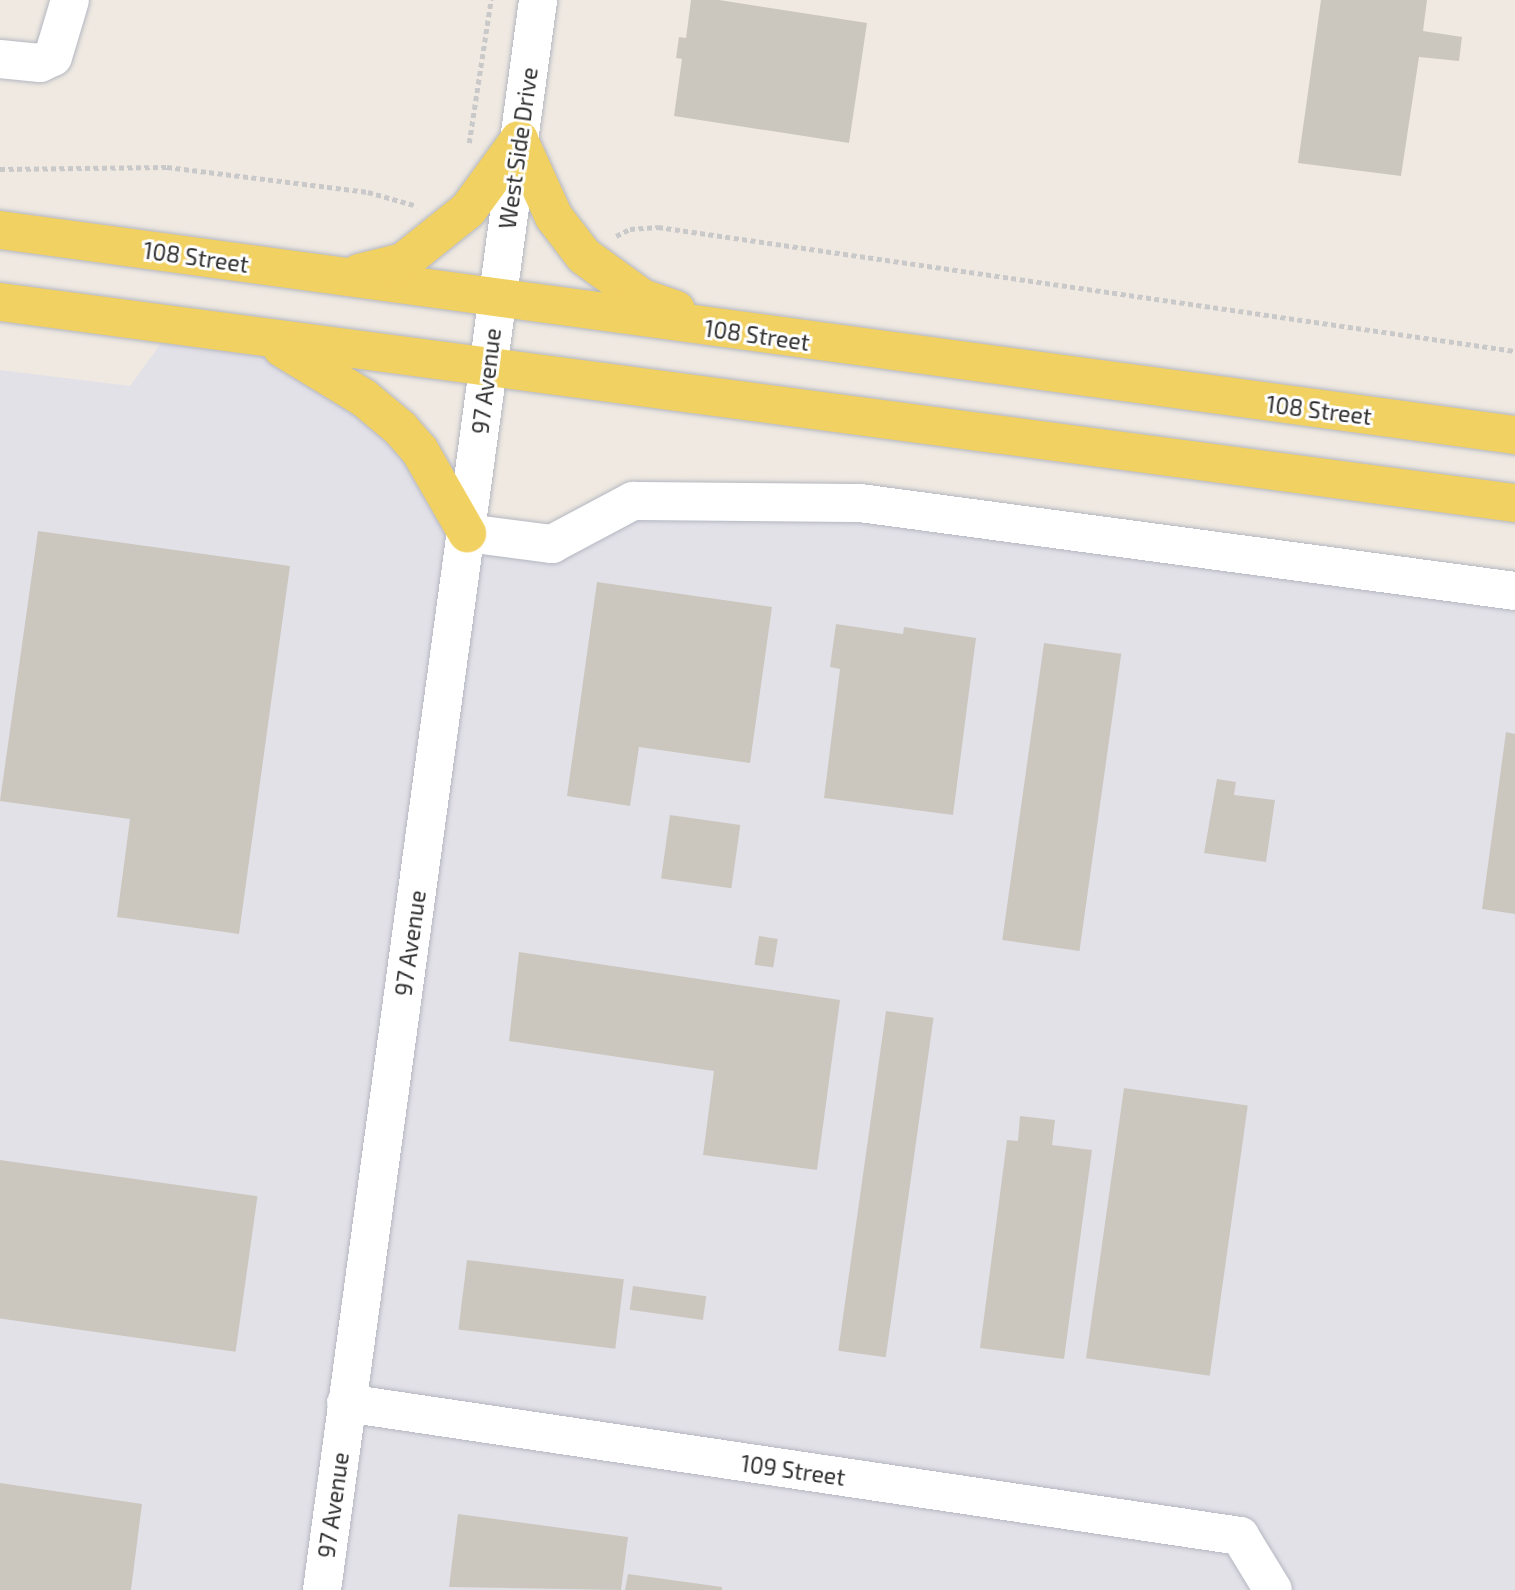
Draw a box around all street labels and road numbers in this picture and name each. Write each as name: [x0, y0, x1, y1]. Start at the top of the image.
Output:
street label: West Side Drive: [493, 65, 543, 231]
street label: 108 Street: [142, 236, 250, 278]
street label: 108 Street: [703, 314, 811, 356]
street label: 97 Avenue: [466, 326, 506, 436]
street label: 108 Street: [1265, 390, 1373, 430]
street label: 97 Avenue: [389, 888, 431, 998]
street label: 109 Street: [739, 1449, 847, 1491]
street label: 97 Avenue: [312, 1450, 354, 1560]

